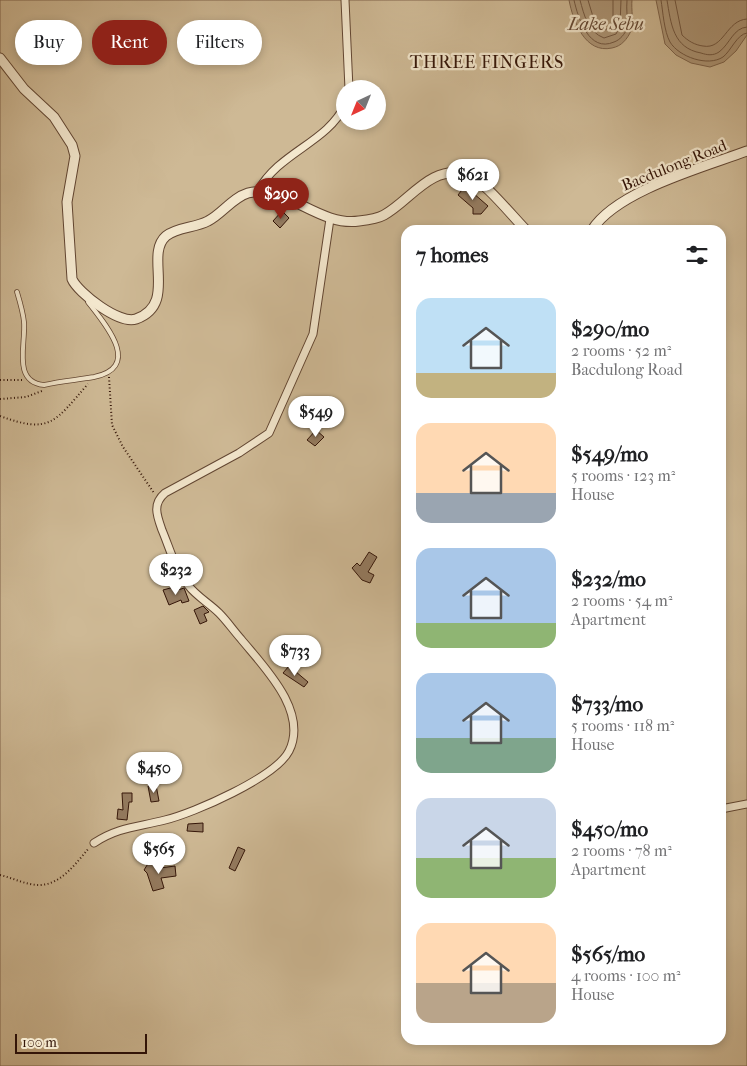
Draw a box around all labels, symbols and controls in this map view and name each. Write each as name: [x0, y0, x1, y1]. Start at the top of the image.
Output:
water label: Lake Sebu: [566, 14, 644, 35]
chip: Buy: [15, 20, 82, 65]
chip: Rent: [92, 20, 167, 65]
chip: Filters: [177, 20, 262, 65]
district label: THREE FINGERS: [410, 52, 564, 73]
north arrow: [336, 80, 386, 130]
map controls: [336, 80, 386, 130]
street label: Bacdulong Road: [619, 135, 730, 195]
pin: $621: [443, 158, 503, 201]
text: $621: [457, 165, 489, 184]
pin: $290: [251, 178, 311, 220]
text: $290: [264, 184, 298, 203]
icon: filters: [683, 241, 711, 269]
text: 7 homes: [416, 243, 488, 267]
text: $290/mo: [571, 317, 649, 341]
icon: home: [456, 318, 516, 378]
text: 2 rooms · 52 m²: [571, 341, 671, 360]
text: Bacdulong Road: [571, 360, 683, 379]
pin: $549: [286, 396, 346, 438]
text: $549: [299, 402, 333, 421]
text: $549/mo: [571, 442, 648, 466]
icon: home: [456, 443, 516, 503]
text: 5 rooms · 123 m²: [571, 466, 675, 485]
text: House: [571, 485, 614, 504]
pin: $232: [146, 554, 206, 596]
text: $232: [160, 560, 192, 579]
text: $232/mo: [571, 567, 646, 591]
icon: home: [456, 568, 516, 628]
text: 2 rooms · 54 m²: [571, 591, 672, 610]
text: Apartment: [571, 610, 646, 629]
pin: $733: [265, 634, 325, 677]
text: $733: [280, 641, 310, 660]
text: $733/mo: [571, 692, 643, 716]
icon: home: [456, 693, 516, 753]
text: 5 rooms · 118 m²: [571, 716, 674, 735]
text: House: [571, 735, 614, 754]
pin: $450: [124, 752, 184, 794]
text: $450: [137, 758, 171, 777]
text: $450/mo: [571, 817, 648, 841]
icon: home: [456, 818, 516, 878]
pin: $565: [129, 832, 189, 875]
text: $565: [143, 839, 175, 858]
text: 2 rooms · 78 m²: [571, 841, 672, 860]
text: Apartment: [571, 860, 646, 879]
text: $565/mo: [571, 942, 645, 966]
icon: home: [456, 943, 516, 1003]
text: 4 rooms · 100 m²: [571, 966, 681, 985]
text: House: [571, 985, 614, 1004]
scale bar: [15, 1031, 148, 1054]
text: 100 m: [22, 1034, 57, 1051]

